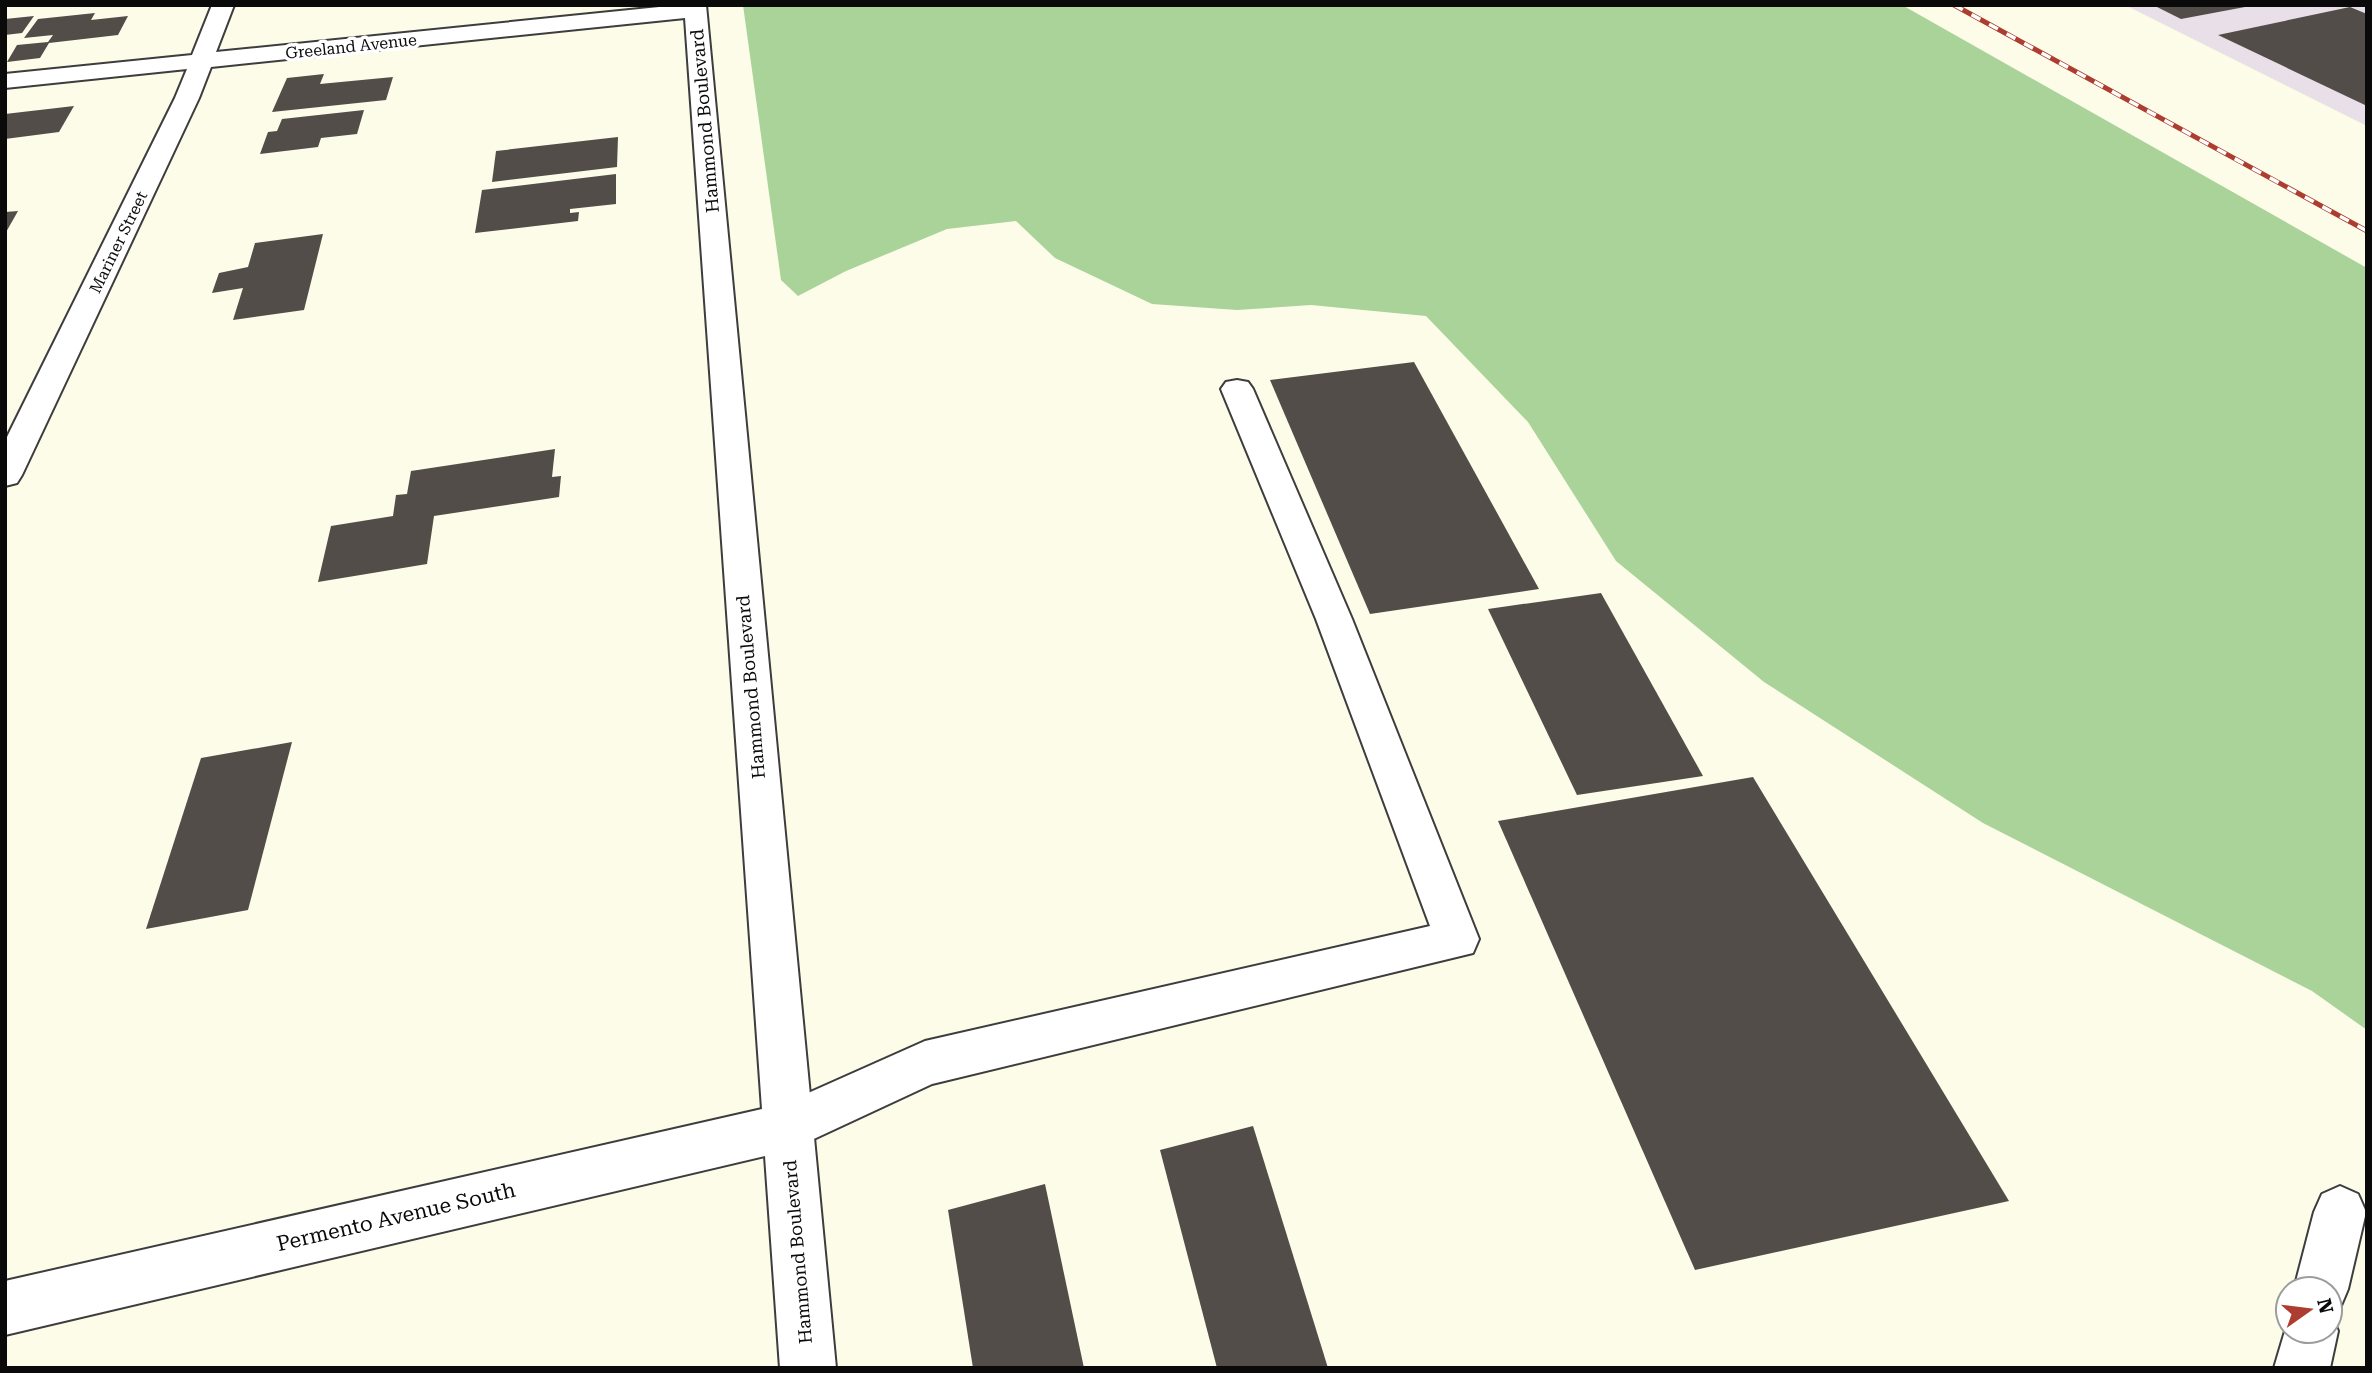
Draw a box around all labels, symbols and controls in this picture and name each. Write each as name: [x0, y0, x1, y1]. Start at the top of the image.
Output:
street label: Hammond Boulevard: [686, 28, 723, 214]
street label: Greeland Avenue: [284, 30, 418, 63]
street label: Mariner Street: [86, 188, 151, 296]
street label: Hammond Boulevard: [732, 594, 769, 780]
street label: Hammond Boulevard: [779, 1159, 816, 1345]
street label: Permento Avenue South: [274, 1178, 518, 1256]
north arrow: [2274, 1275, 2344, 1345]
text: N: [2312, 1296, 2338, 1316]

